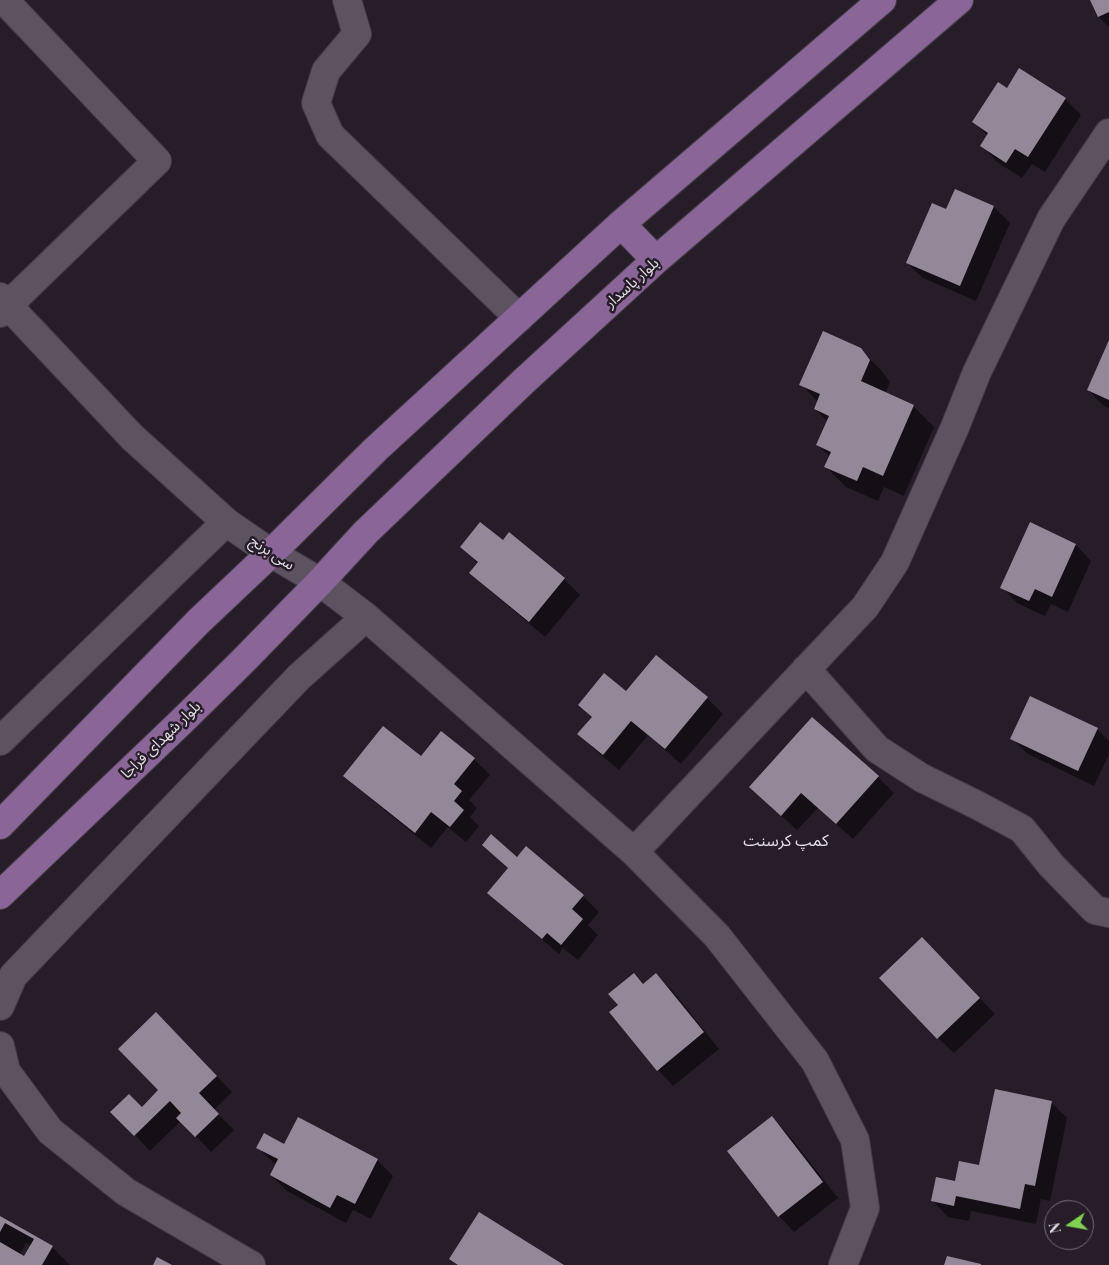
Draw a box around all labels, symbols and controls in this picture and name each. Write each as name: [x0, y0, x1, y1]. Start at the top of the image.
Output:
street label: بلوار پاسدار: [601, 254, 663, 312]
street label: سی برنج: [246, 532, 298, 574]
street label: بلوار شهدای فراجا: [118, 698, 204, 782]
district label: کمپ کرسنت: [743, 831, 829, 851]
north arrow: [1044, 1200, 1094, 1250]
text: N: [1044, 1221, 1065, 1235]

